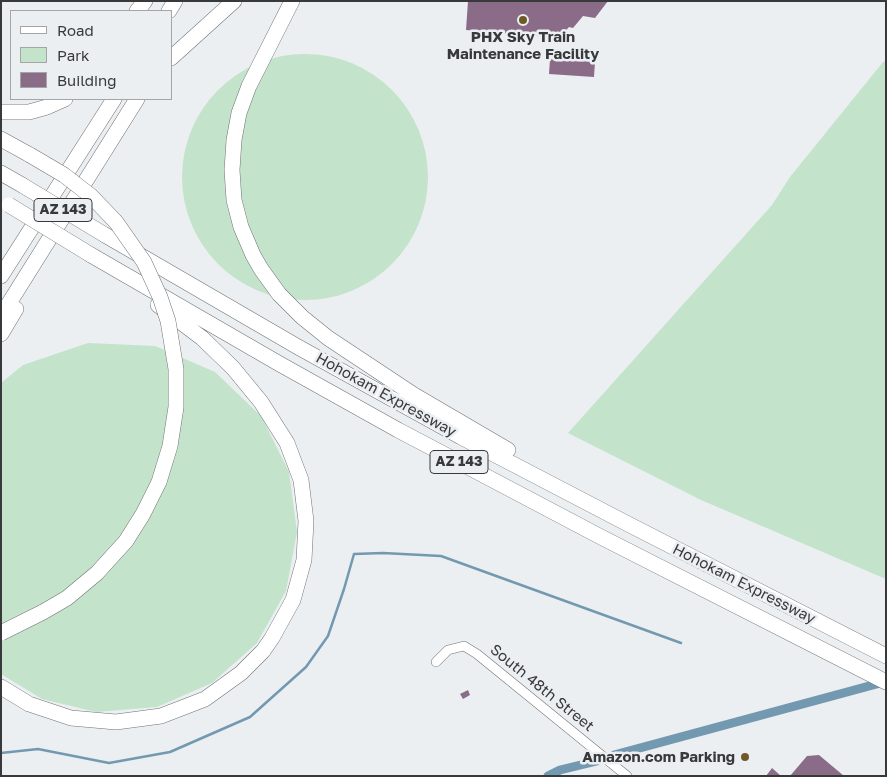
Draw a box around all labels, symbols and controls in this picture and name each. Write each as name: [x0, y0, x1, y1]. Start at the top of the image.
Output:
legend: [10, 10, 172, 100]
marker: PHX Sky Train Maintenance Facility: [517, 14, 529, 26]
text: Road: [57, 21, 94, 39]
place label: PHX Sky Train Maintenance Facility: [447, 28, 599, 63]
text: Park: [57, 46, 89, 64]
text: Building: [57, 71, 117, 89]
road number: AZ 143: [34, 198, 92, 222]
street label: Hohokam Expressway: [313, 349, 459, 441]
road number: AZ 143: [430, 451, 488, 474]
street label: Hohokam Expressway: [670, 540, 818, 628]
street label: South 48th Street: [486, 641, 598, 735]
place label: Amazon.com Parking: [582, 748, 735, 766]
marker: Amazon.com Parking: [739, 751, 751, 763]

